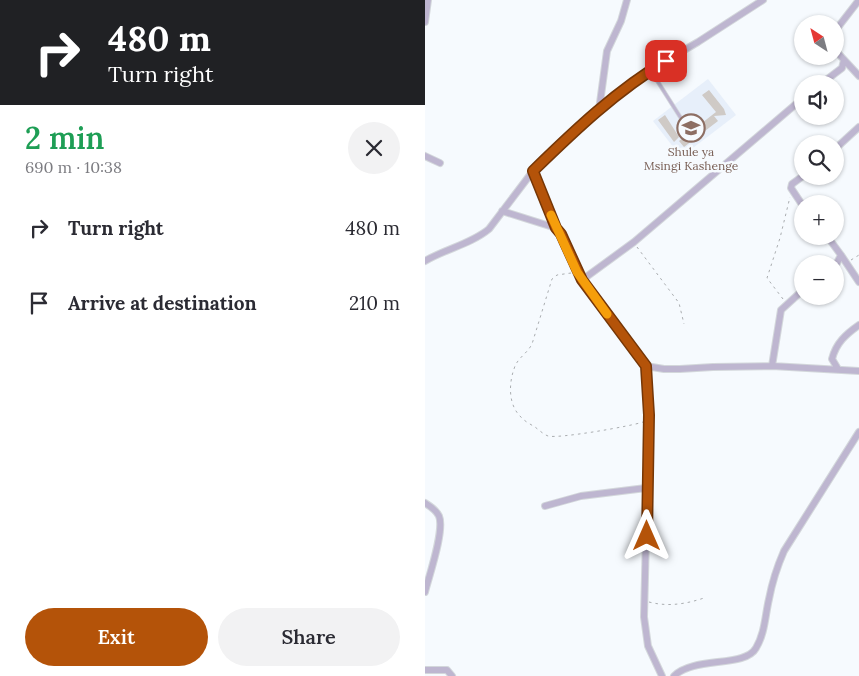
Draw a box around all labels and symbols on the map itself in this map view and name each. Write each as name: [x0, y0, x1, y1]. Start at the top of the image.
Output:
north arrow: [794, 15, 844, 65]
pin: [645, 40, 687, 82]
school or university icon: Shule ya Msingi Kashenge: [676, 113, 706, 143]
place label: Shule ya Msingi Kashenge: [644, 144, 739, 173]
position arrow: [620, 509, 672, 561]

